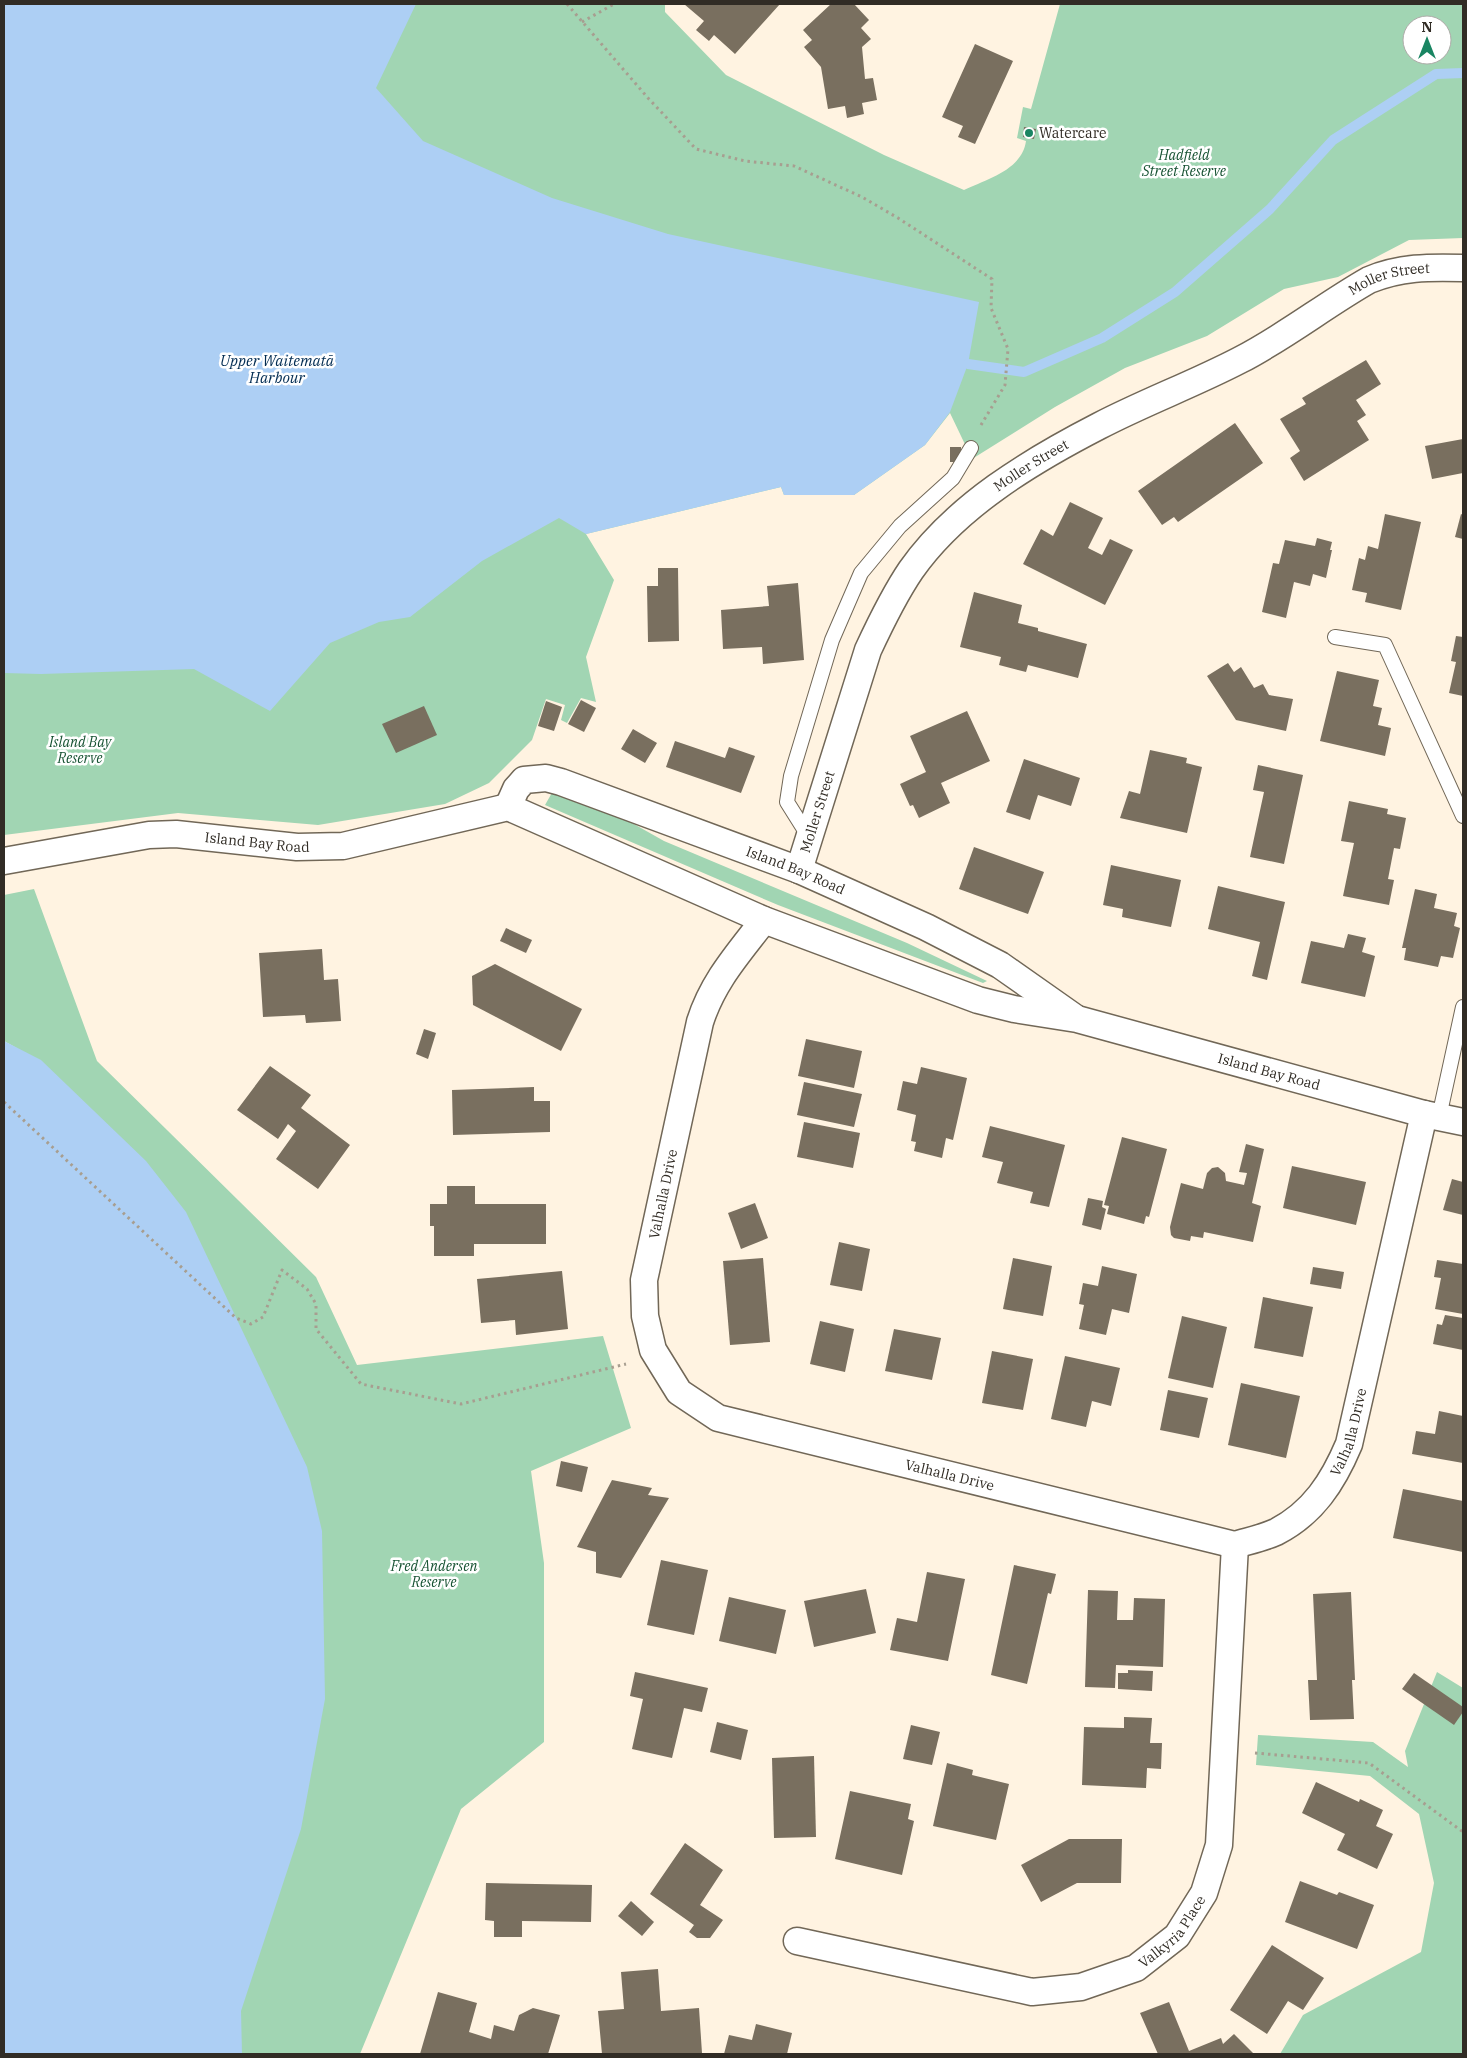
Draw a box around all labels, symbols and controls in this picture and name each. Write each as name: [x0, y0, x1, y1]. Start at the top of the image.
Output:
north arrow: [1402, 15, 1452, 65]
text: N: [1421, 18, 1433, 36]
place label: Watercare: [1039, 124, 1106, 142]
marker: Watercare: [1023, 127, 1035, 139]
park label: Hadfield Street Reserve: [1141, 146, 1227, 180]
street label: Moller Street: [1345, 259, 1430, 299]
water label: Upper Waitematā Harbour: [220, 351, 335, 387]
street label: Moller Street: [990, 435, 1072, 495]
park label: Island Bay Reserve: [48, 733, 113, 767]
street label: Moller Street: [796, 769, 839, 855]
street label: Island Bay Road: [204, 828, 310, 856]
street label: Island Bay Road: [744, 842, 848, 899]
street label: Island Bay Road: [1216, 1049, 1323, 1094]
street label: Valhalla Drive: [645, 1148, 681, 1240]
street label: Valhalla Drive: [1326, 1386, 1370, 1479]
street label: Valhalla Drive: [903, 1455, 996, 1495]
park label: Fred Andersen Reserve: [390, 1557, 477, 1591]
street label: Valkyria Place: [1135, 1892, 1209, 1972]

